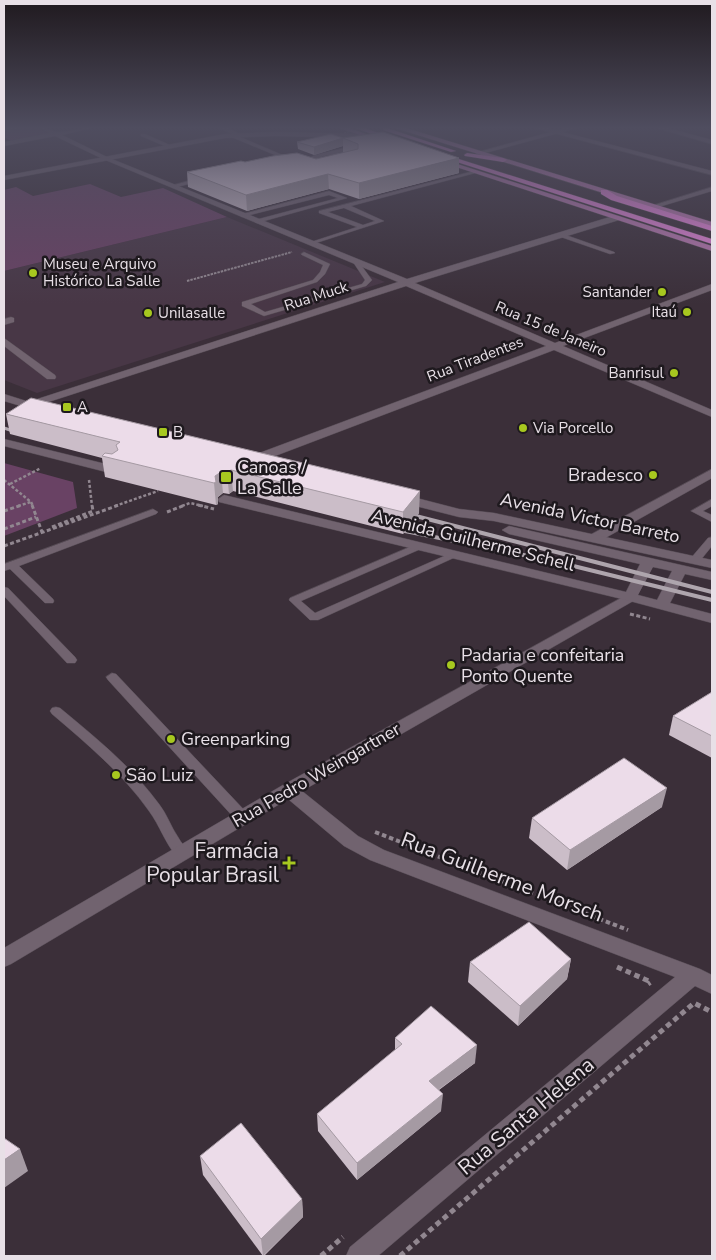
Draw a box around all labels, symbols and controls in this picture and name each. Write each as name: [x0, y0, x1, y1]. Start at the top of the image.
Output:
place label: Museu e Arquivo Histórico La Salle: [43, 254, 160, 291]
marker: Museu e Arquivo Histórico La Salle: [27, 267, 39, 279]
street label: Rua Muck: [282, 276, 351, 316]
place label: Santander: [582, 282, 653, 302]
marker: Santander: [656, 286, 668, 298]
street label: Rua 15 de Janeiro: [492, 297, 610, 361]
place label: Itaú: [652, 302, 677, 322]
place label: Unilasalle: [158, 303, 225, 323]
marker: Itaú: [681, 306, 693, 318]
marker: Unilasalle: [142, 307, 154, 319]
street label: Rua Tiradentes: [424, 331, 526, 387]
place label: Banrisul: [608, 363, 665, 383]
marker: Banrisul: [668, 367, 680, 379]
place label: A: [77, 397, 88, 417]
marker: A: [61, 401, 73, 413]
place label: Via Porcello: [532, 418, 613, 438]
place label: B: [173, 422, 183, 442]
marker: Via Porcello: [517, 422, 529, 434]
marker: B: [157, 426, 169, 438]
place label: Canoas / La Salle: [237, 455, 307, 500]
place label: Bradesco: [568, 463, 643, 487]
marker: Bradesco: [647, 469, 659, 481]
marker: Canoas / La Salle: [219, 470, 233, 484]
street label: Avenida Victor Barreto: [498, 487, 682, 549]
street label: Avenida Guilherme Schell: [369, 503, 578, 577]
place label: Padaria e confeitaria Ponto Quente: [461, 643, 624, 688]
marker: Padaria e confeitaria Ponto Quente: [445, 659, 457, 671]
street label: Rua Pedro Weingartner: [227, 717, 405, 833]
place label: Greenparking: [181, 727, 290, 751]
marker: Greenparking: [165, 733, 177, 745]
place label: São Luiz: [126, 763, 193, 787]
marker: São Luiz: [110, 769, 122, 781]
street label: Rua Guilherme Morsch: [397, 826, 607, 928]
place label: Farmácia Popular Brasil: [146, 837, 280, 889]
marker: Farmácia Popular Brasil: [283, 857, 295, 869]
street label: Rua Santa Helena: [452, 1051, 600, 1181]

